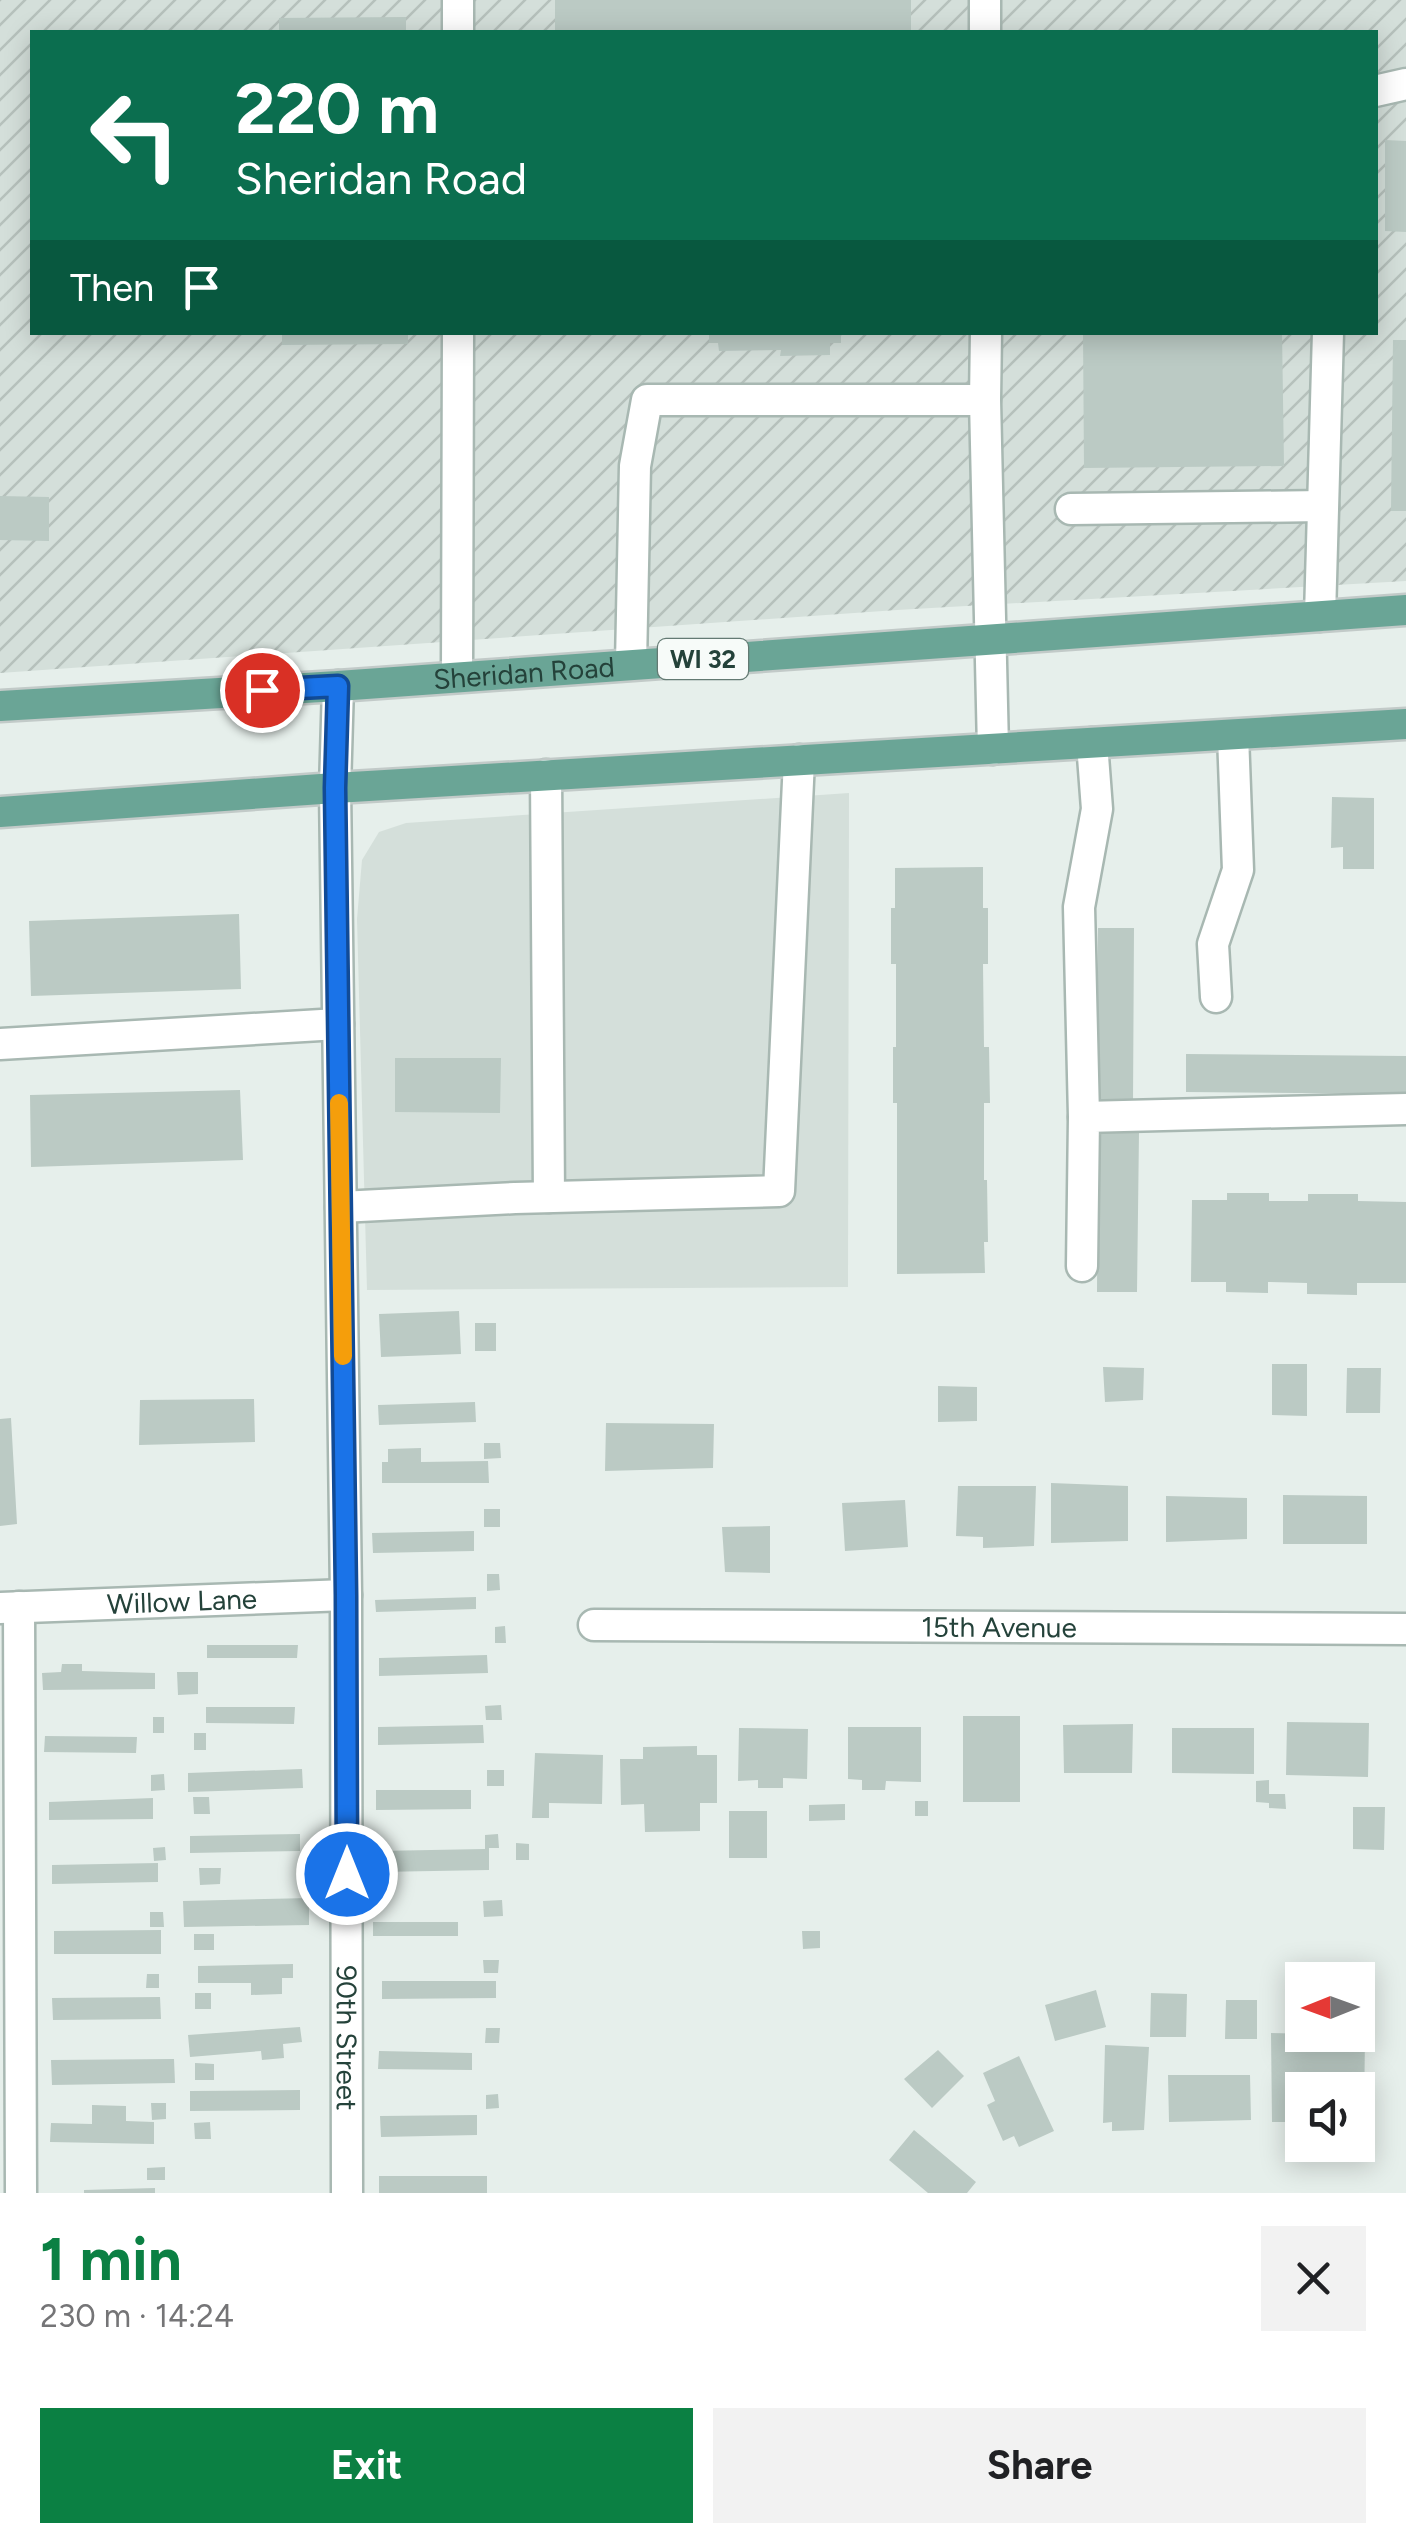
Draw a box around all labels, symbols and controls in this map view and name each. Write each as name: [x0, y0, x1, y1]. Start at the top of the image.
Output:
text: 220 m: [235, 66, 439, 151]
icon: left: [70, 70, 200, 200]
text: Sheridan Road: [235, 151, 527, 205]
icon: arrive: [174, 260, 229, 315]
text: Then: [70, 265, 154, 311]
road number: WI 32: [658, 639, 748, 679]
pin: [220, 648, 305, 733]
street label: Sheridan Road: [432, 649, 616, 696]
icon: arrive: [235, 663, 290, 718]
street label: Willow Lane: [106, 1581, 258, 1621]
street label: 15th Avenue: [921, 1610, 1077, 1644]
position arrow: [295, 1822, 399, 1926]
north arrow: [1285, 1962, 1375, 2052]
map controls: [1285, 1962, 1375, 2162]
street label: 90th Street: [330, 1965, 364, 2111]
button: sound: [1285, 2072, 1375, 2162]
text: 1 min: [40, 2223, 182, 2295]
button: close: [1261, 2226, 1366, 2331]
text: 230 m · 14:24: [40, 2297, 234, 2335]
button: Exit: [40, 2408, 693, 2523]
button: Share: [713, 2408, 1366, 2523]

